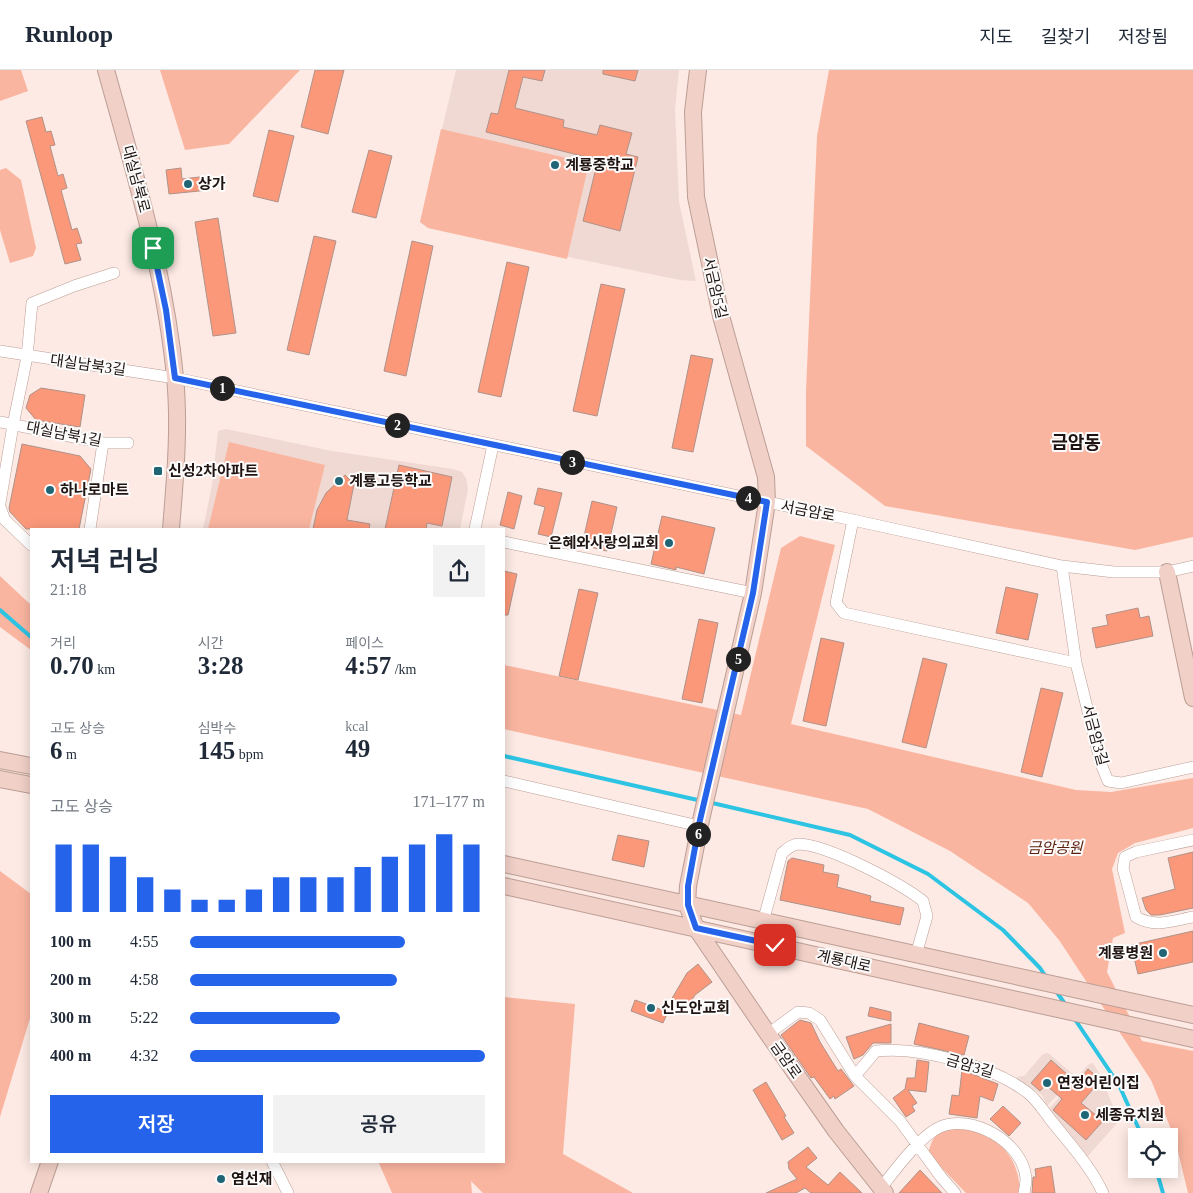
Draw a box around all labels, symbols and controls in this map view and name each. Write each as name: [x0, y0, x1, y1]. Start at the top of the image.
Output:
text: Runloop: [25, 21, 113, 47]
text: 지도: [980, 27, 1013, 47]
text: 길찾기: [1041, 27, 1090, 47]
text: 저장됨: [1118, 27, 1168, 47]
street label: 대실남북로: [119, 144, 153, 214]
place label: 계룡중학교: [565, 156, 634, 173]
marker: 계룡중학교: [549, 159, 561, 171]
place label: 상가: [198, 176, 226, 192]
marker: 상가: [182, 178, 194, 190]
pin: [132, 227, 174, 269]
icon: arrive: [139, 234, 167, 262]
street label: 서금암5길: [700, 256, 730, 320]
street label: 대실남북3길: [49, 352, 127, 378]
pin: 1: [210, 376, 234, 400]
text: 1: [219, 381, 226, 396]
pin: 2: [384, 412, 410, 438]
text: 2: [394, 418, 401, 433]
street label: 대실남북1길: [25, 419, 103, 449]
district label: 금암동: [1051, 433, 1101, 453]
pin: 3: [560, 450, 584, 474]
text: 3: [569, 455, 576, 470]
place label: 신성2차아파트: [168, 463, 259, 479]
marker: 신성2차아파트: [152, 465, 164, 477]
place label: 계룡고등학교: [349, 472, 432, 489]
marker: 계룡고등학교: [333, 475, 345, 487]
place label: 하나로마트: [60, 482, 129, 498]
marker: 하나로마트: [44, 484, 56, 496]
pin: 4: [736, 486, 760, 510]
text: 4: [745, 491, 752, 506]
street label: 서금암로: [779, 498, 837, 524]
place label: 은혜와사랑의교회: [549, 535, 659, 551]
marker: 은혜와사랑의교회: [663, 537, 675, 549]
button: share: [433, 545, 485, 597]
text: 저녁 러닝: [50, 546, 160, 577]
text: 21:18: [50, 581, 86, 598]
text: 거리: [50, 636, 76, 651]
text: 시간: [198, 636, 223, 651]
text: 페이스: [345, 636, 384, 651]
pin: 5: [726, 646, 750, 672]
text: 0.70: [50, 652, 94, 679]
text: 3:28: [198, 652, 243, 679]
text: 4:57: [345, 652, 391, 679]
text: 5: [735, 652, 742, 667]
text: km: [94, 662, 115, 677]
text: /km: [391, 662, 416, 677]
street label: 서금암3길: [1079, 703, 1111, 767]
text: kcal: [345, 719, 369, 734]
text: 고도 상승: [50, 721, 105, 736]
text: 심박수: [198, 721, 236, 736]
text: 49: [345, 735, 370, 762]
text: 6: [50, 737, 63, 764]
text: 145: [198, 737, 235, 764]
text: m: [63, 747, 77, 762]
text: bpm: [235, 747, 264, 762]
text: 171–177 m: [413, 793, 485, 810]
text: 고도 상승: [50, 798, 113, 815]
pin: 6: [686, 822, 710, 846]
text: 6: [695, 827, 702, 842]
park label: 금암공원: [1027, 840, 1084, 856]
pin: [754, 924, 796, 966]
icon: check: [761, 931, 789, 959]
text: 100 m: [50, 933, 91, 950]
text: 4:55: [130, 933, 158, 950]
place label: 계룡병원: [1098, 945, 1153, 961]
street label: 계룡대로: [815, 947, 873, 975]
marker: 계룡병원: [1157, 947, 1169, 959]
text: 200 m: [50, 971, 91, 988]
text: 4:58: [130, 971, 158, 988]
place label: 신도안교회: [661, 1000, 730, 1016]
marker: 신도안교회: [645, 1002, 657, 1014]
text: 300 m: [50, 1009, 91, 1026]
text: 5:22: [130, 1009, 158, 1026]
street label: 금암로: [768, 1038, 804, 1082]
text: 400 m: [50, 1047, 91, 1064]
text: 4:32: [130, 1047, 158, 1064]
street label: 금암3길: [944, 1052, 996, 1080]
place label: 연정어린이집: [1057, 1075, 1140, 1091]
marker: 연정어린이집: [1041, 1077, 1053, 1089]
button: 저장: [50, 1095, 263, 1153]
button: 공유: [273, 1095, 485, 1153]
place label: 세종유치원: [1095, 1107, 1164, 1123]
marker: 세종유치원: [1079, 1109, 1091, 1121]
map controls: [1128, 1128, 1178, 1178]
button: locate: [1128, 1128, 1178, 1178]
place label: 염선재: [231, 1171, 272, 1187]
marker: 염선재: [215, 1173, 227, 1185]

